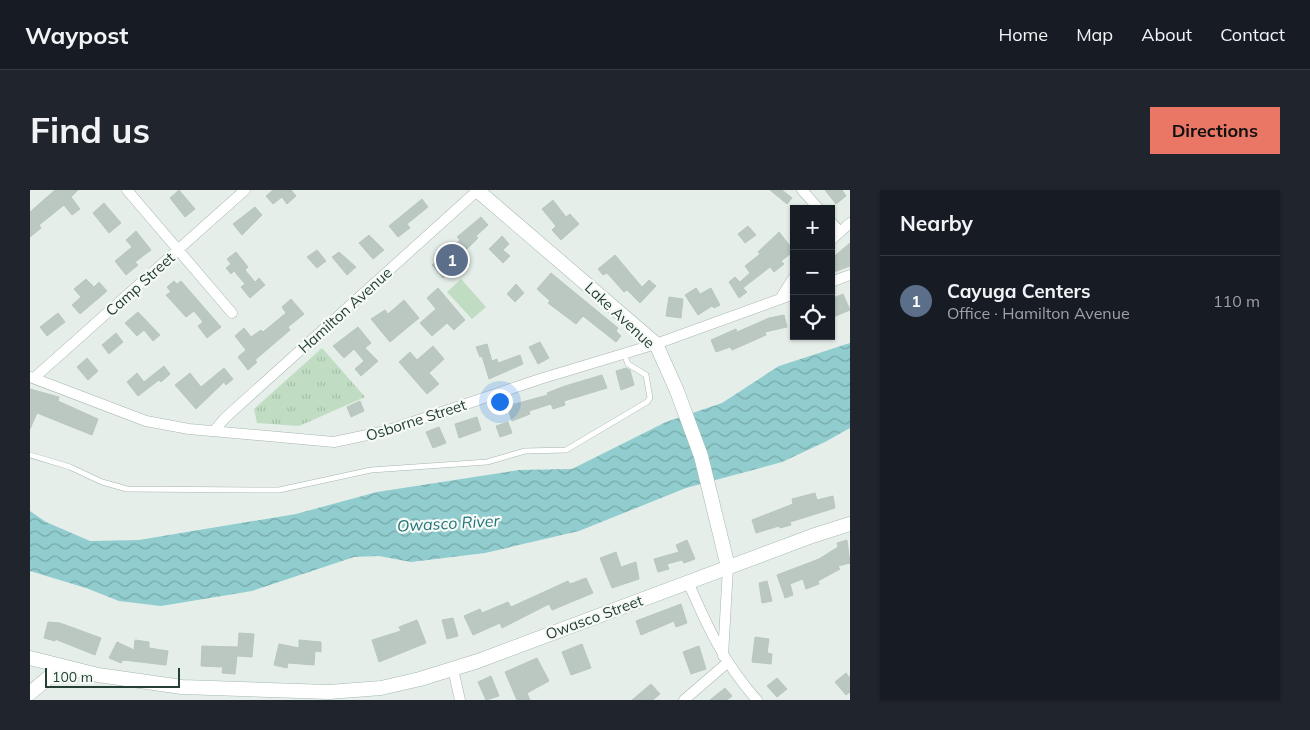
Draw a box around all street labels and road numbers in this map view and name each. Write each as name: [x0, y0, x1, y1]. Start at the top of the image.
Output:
street label: Camp Street: [101, 248, 179, 320]
street label: Hamilton Avenue: [294, 263, 396, 357]
street label: Lake Avenue: [581, 278, 659, 352]
street label: Osborne Street: [363, 395, 469, 445]
street label: Owasco Street: [543, 591, 645, 643]

